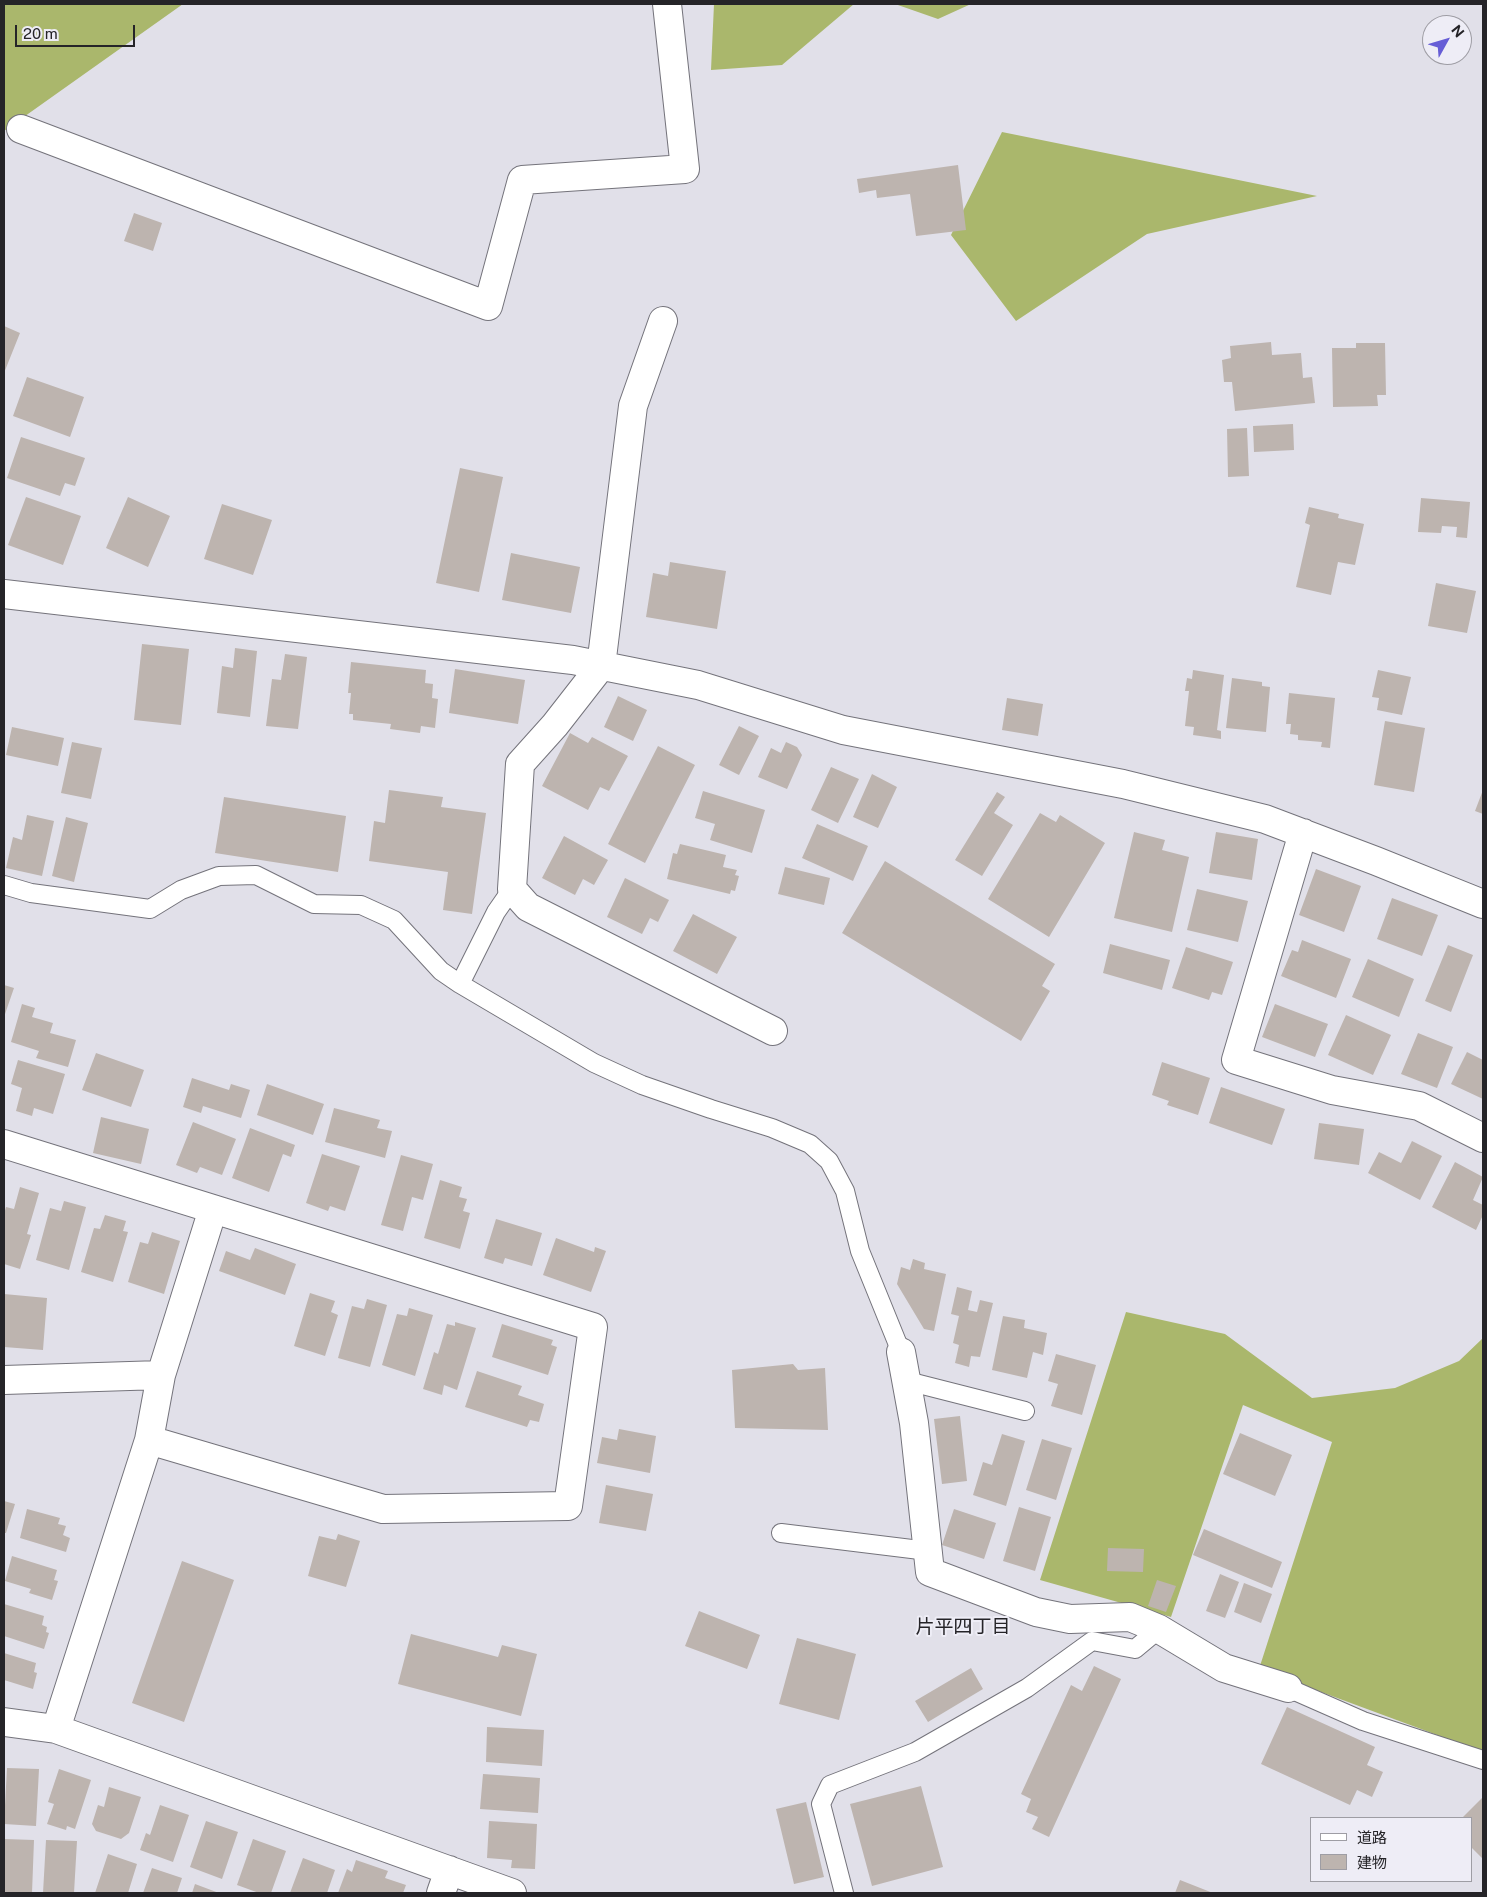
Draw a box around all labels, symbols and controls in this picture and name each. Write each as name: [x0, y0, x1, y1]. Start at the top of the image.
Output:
scale bar: [18, 15, 138, 47]
north arrow: [1422, 15, 1472, 65]
text: N: [1448, 22, 1468, 40]
text: 20 m: [23, 25, 58, 42]
district label: 片平四丁目: [916, 1616, 1010, 1638]
legend: [1310, 1817, 1472, 1882]
text: 道路: [1357, 1829, 1387, 1846]
text: 建物: [1357, 1854, 1387, 1871]

